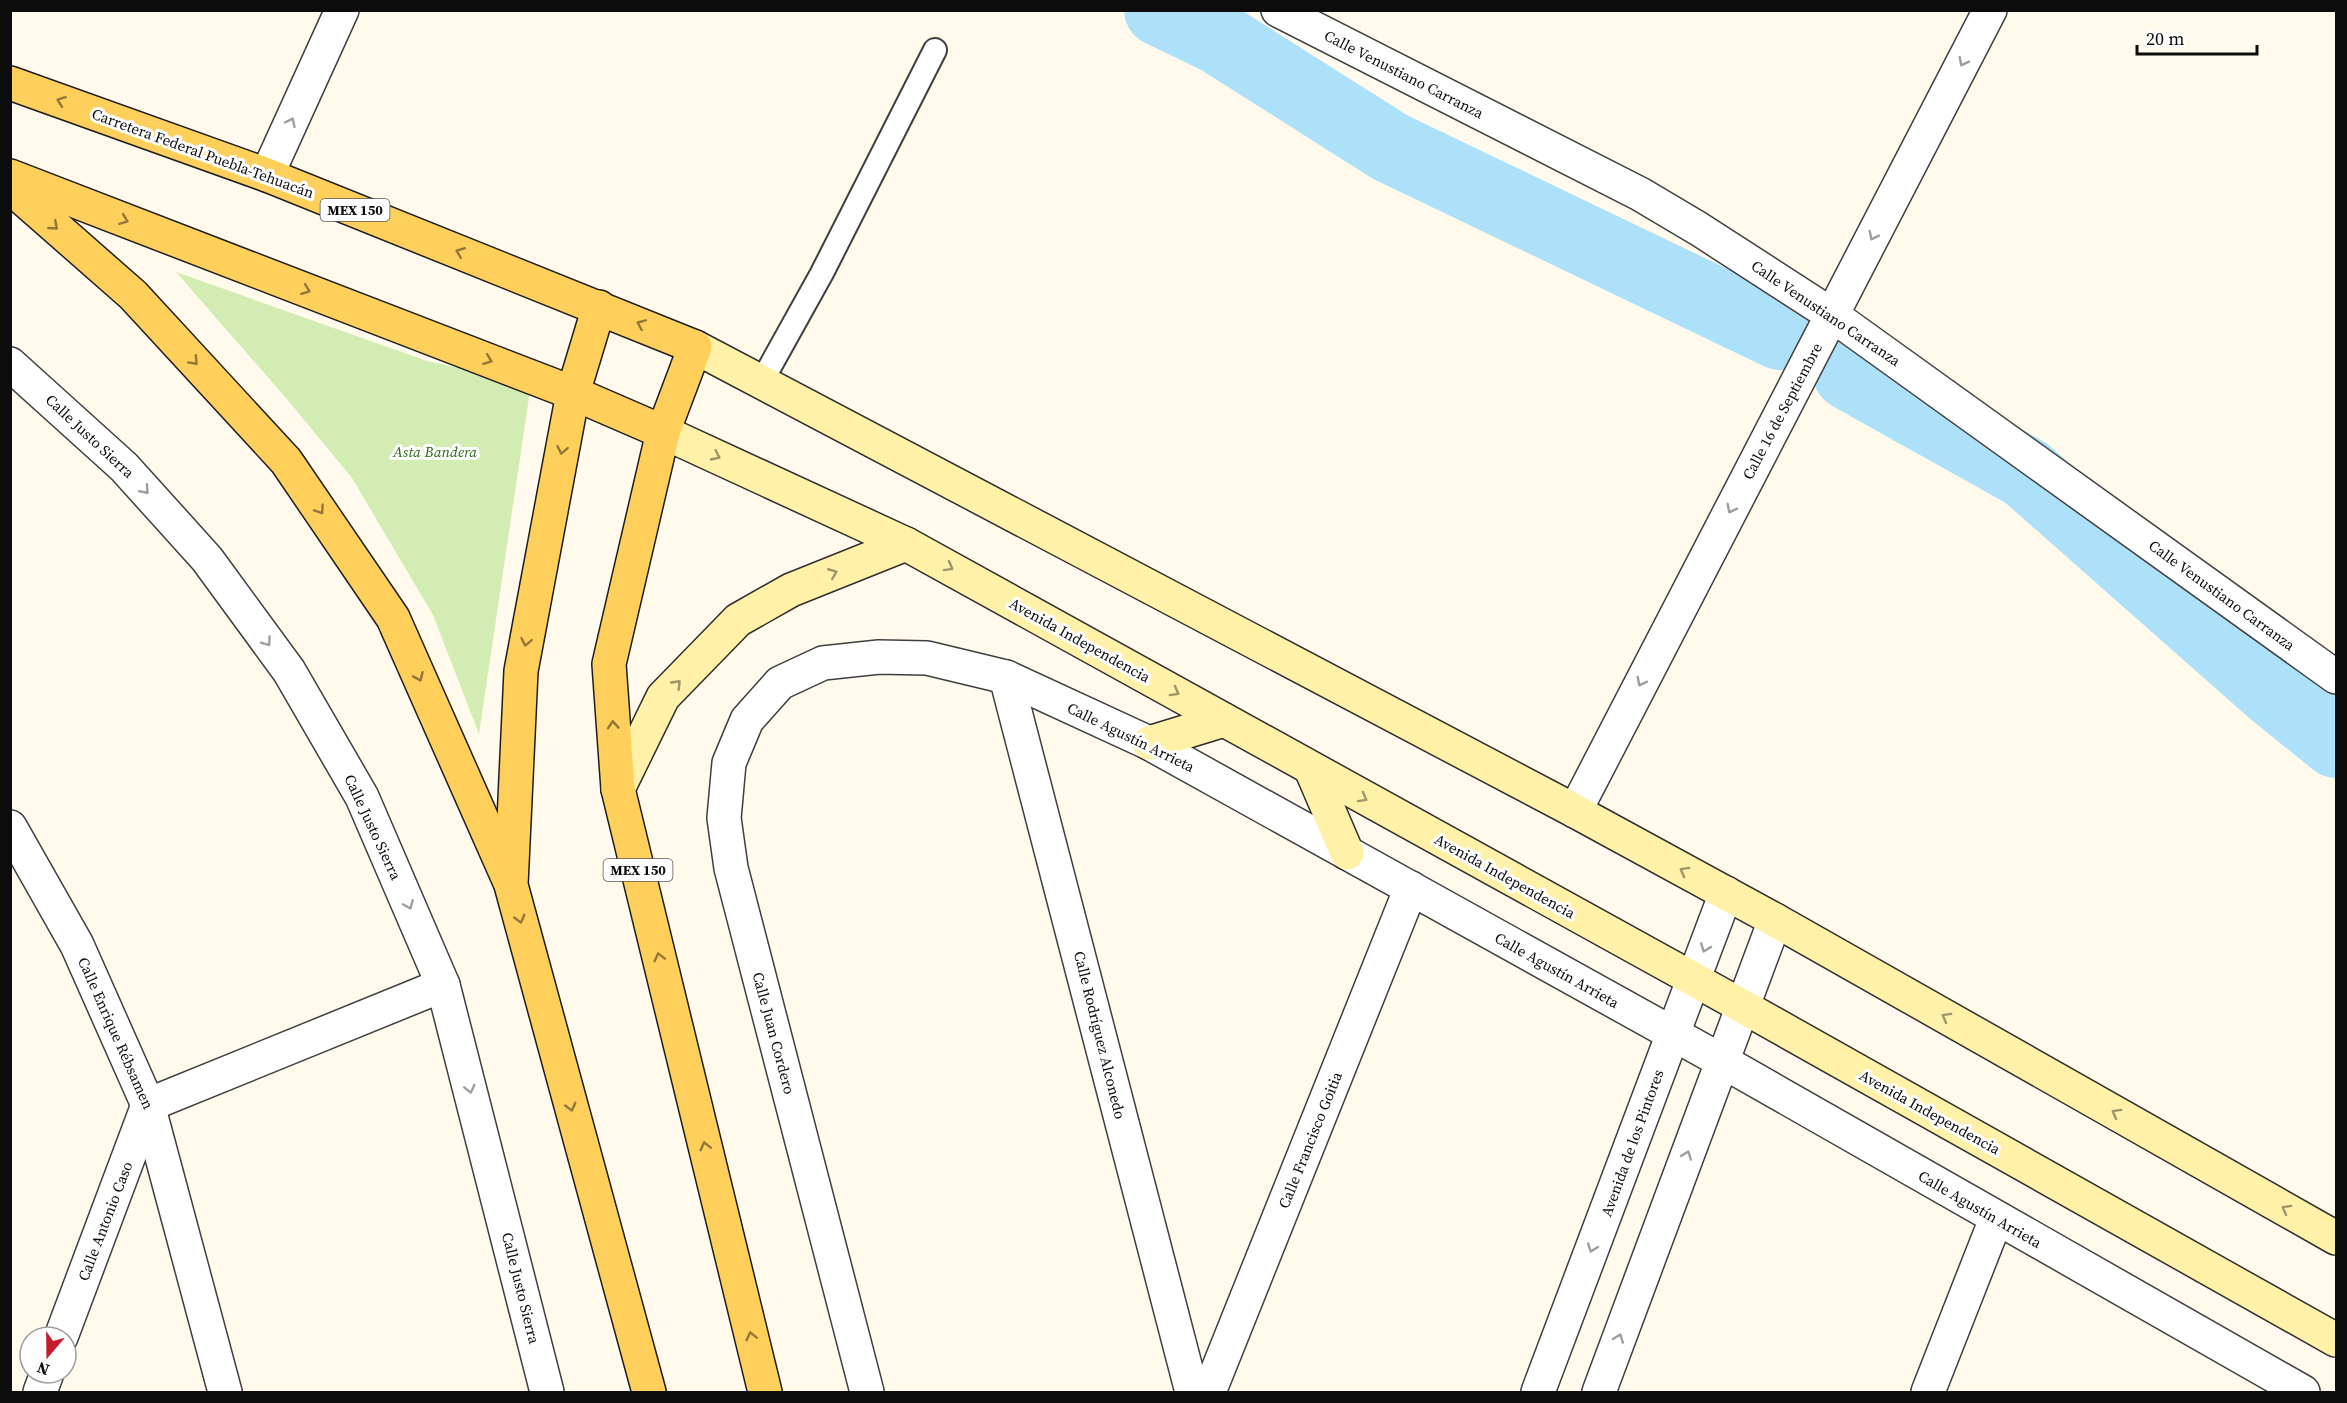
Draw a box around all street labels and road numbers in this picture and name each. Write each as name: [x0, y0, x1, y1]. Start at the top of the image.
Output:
street label: Calle Venustiano Carranza: [1321, 25, 1488, 123]
street label: Carretera Federal Puebla-Tehuacán: [89, 103, 317, 203]
road number: MEX 150: [320, 199, 389, 221]
street label: Calle Venustiano Carranza: [1747, 255, 1905, 371]
street label: Calle 16 de Septiembre: [1737, 339, 1827, 483]
street label: Calle Justo Sierra: [41, 389, 139, 483]
street label: Calle Venustiano Carranza: [2145, 535, 2300, 655]
street label: Avenida Independencia: [1006, 593, 1154, 688]
street label: Calle Agustín Arrieta: [1064, 697, 1199, 777]
street label: Calle Justo Sierra: [339, 771, 407, 884]
street label: Avenida Independencia: [1431, 829, 1579, 924]
road number: MEX 150: [604, 859, 672, 881]
street label: Calle Agustín Arrieta: [1491, 927, 1623, 1013]
street label: Calle Rodríguez Alconedo: [1069, 949, 1131, 1121]
street label: Calle Enrique Rébsamen: [73, 954, 159, 1112]
street label: Calle Juan Cordero: [748, 970, 800, 1096]
street label: Avenida Independencia: [1856, 1065, 2004, 1160]
street label: Avenida de los Pintores: [1596, 1066, 1668, 1220]
street label: Calle Francisco Goitia: [1273, 1068, 1347, 1211]
street label: Calle Antonio Caso: [73, 1158, 137, 1284]
street label: Calle Agustín Arrieta: [1914, 1165, 2046, 1253]
street label: Calle Justo Sierra: [497, 1230, 545, 1346]

